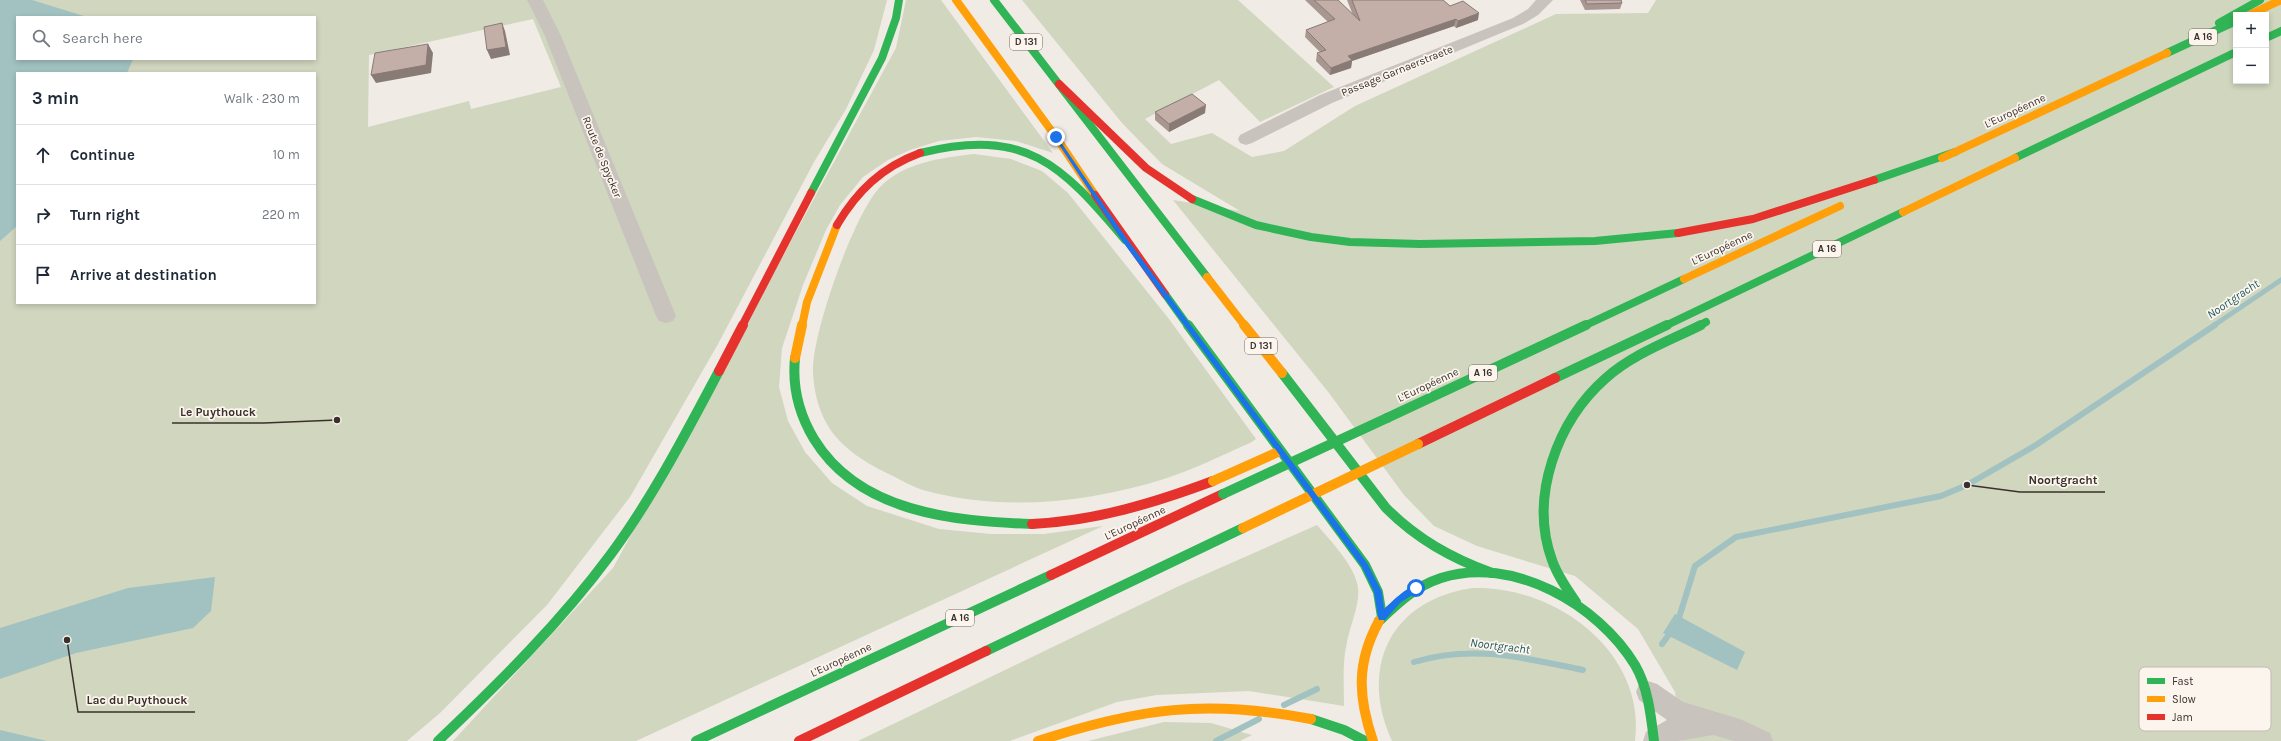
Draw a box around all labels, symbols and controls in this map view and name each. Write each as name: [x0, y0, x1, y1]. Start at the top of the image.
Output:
map controls: [2233, 12, 2269, 84]
button: +: [2233, 12, 2269, 48]
search box: [16, 16, 316, 60]
icon: search: [30, 27, 52, 49]
text: Search here: [62, 29, 143, 47]
road number: A 16: [2189, 29, 2217, 45]
road number: D 131: [1010, 34, 1042, 50]
street label: Passage Garnaerstraete: [1339, 43, 1455, 99]
button: −: [2233, 48, 2269, 84]
text: 3 min: [32, 88, 79, 108]
text: Walk · 230 m: [224, 91, 300, 106]
street label: L'Européenne: [1982, 91, 2048, 131]
street label: Route de Spycker: [580, 115, 624, 199]
route end: [1047, 128, 1065, 146]
icon: ahead: [32, 144, 54, 166]
text: Continue: [70, 146, 135, 164]
text: 10 m: [273, 147, 300, 162]
icon: right: [32, 204, 54, 226]
text: Turn right: [70, 206, 140, 224]
text: 220 m: [262, 207, 300, 222]
street label: L'Européenne: [1689, 228, 1755, 268]
road number: A 16: [1813, 241, 1841, 257]
icon: arrive: [32, 264, 54, 286]
text: Arrive at destination: [70, 266, 217, 284]
water label: Noortgracht: [2204, 276, 2262, 322]
road number: D 131: [1245, 338, 1277, 354]
street label: L'Européenne: [1395, 365, 1461, 405]
road number: A 16: [1469, 365, 1497, 381]
callout: Le Puythouck: [172, 399, 264, 423]
text: Le Puythouck: [180, 405, 256, 419]
callout: Noortgracht: [2020, 468, 2105, 492]
text: Noortgracht: [2029, 473, 2098, 487]
street label: L'Européenne: [1102, 503, 1168, 543]
route start: [1407, 579, 1425, 597]
road number: A 16: [946, 610, 974, 626]
water label: Noortgracht: [1469, 635, 1531, 657]
street label: L'Européenne: [808, 640, 874, 680]
legend: [2139, 667, 2271, 731]
text: Fast: [2172, 675, 2193, 688]
callout: Lac du Puythouck: [78, 688, 195, 712]
text: Lac du Puythouck: [87, 693, 187, 707]
text: Slow: [2172, 693, 2196, 706]
text: Jam: [2172, 711, 2193, 724]

